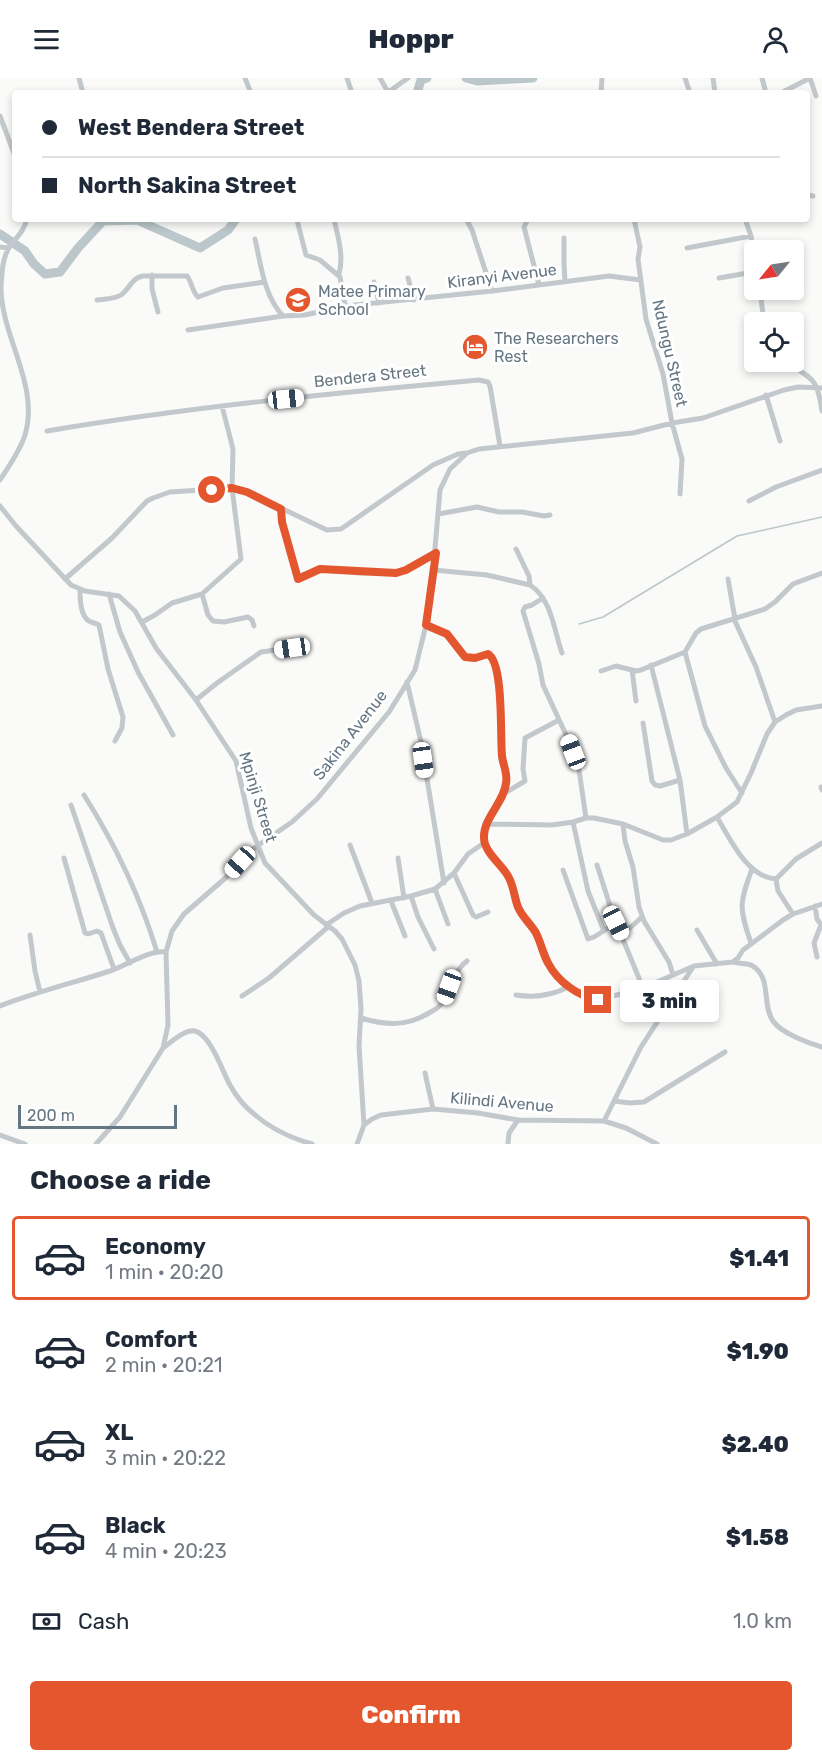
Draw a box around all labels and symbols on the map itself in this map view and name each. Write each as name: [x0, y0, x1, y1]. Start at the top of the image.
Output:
north arrow: [744, 240, 804, 300]
street label: Kiranyi Avenue: [446, 260, 558, 292]
place label: Matee Primary School: [318, 282, 426, 319]
school or university icon: Matee Primary School: [283, 285, 313, 315]
street label: Ndungu Street: [648, 298, 692, 408]
place label: The Researchers Rest: [494, 329, 619, 366]
hotel icon: The Researchers Rest: [460, 332, 490, 362]
street label: Bendera Street: [313, 361, 427, 391]
car: [267, 388, 305, 410]
route start: [198, 476, 225, 503]
car: [273, 637, 311, 659]
street label: Sakina Avenue: [309, 686, 391, 784]
car: [558, 732, 588, 772]
car: [412, 741, 434, 779]
street label: Mpinji Street: [235, 749, 281, 845]
car: [221, 843, 259, 881]
car: [600, 903, 632, 943]
car: [434, 967, 464, 1007]
callout: 3 min: [619, 979, 718, 1021]
route end: [584, 986, 611, 1013]
street label: Kilindi Avenue: [449, 1088, 555, 1116]
scale bar: [18, 1102, 177, 1130]

